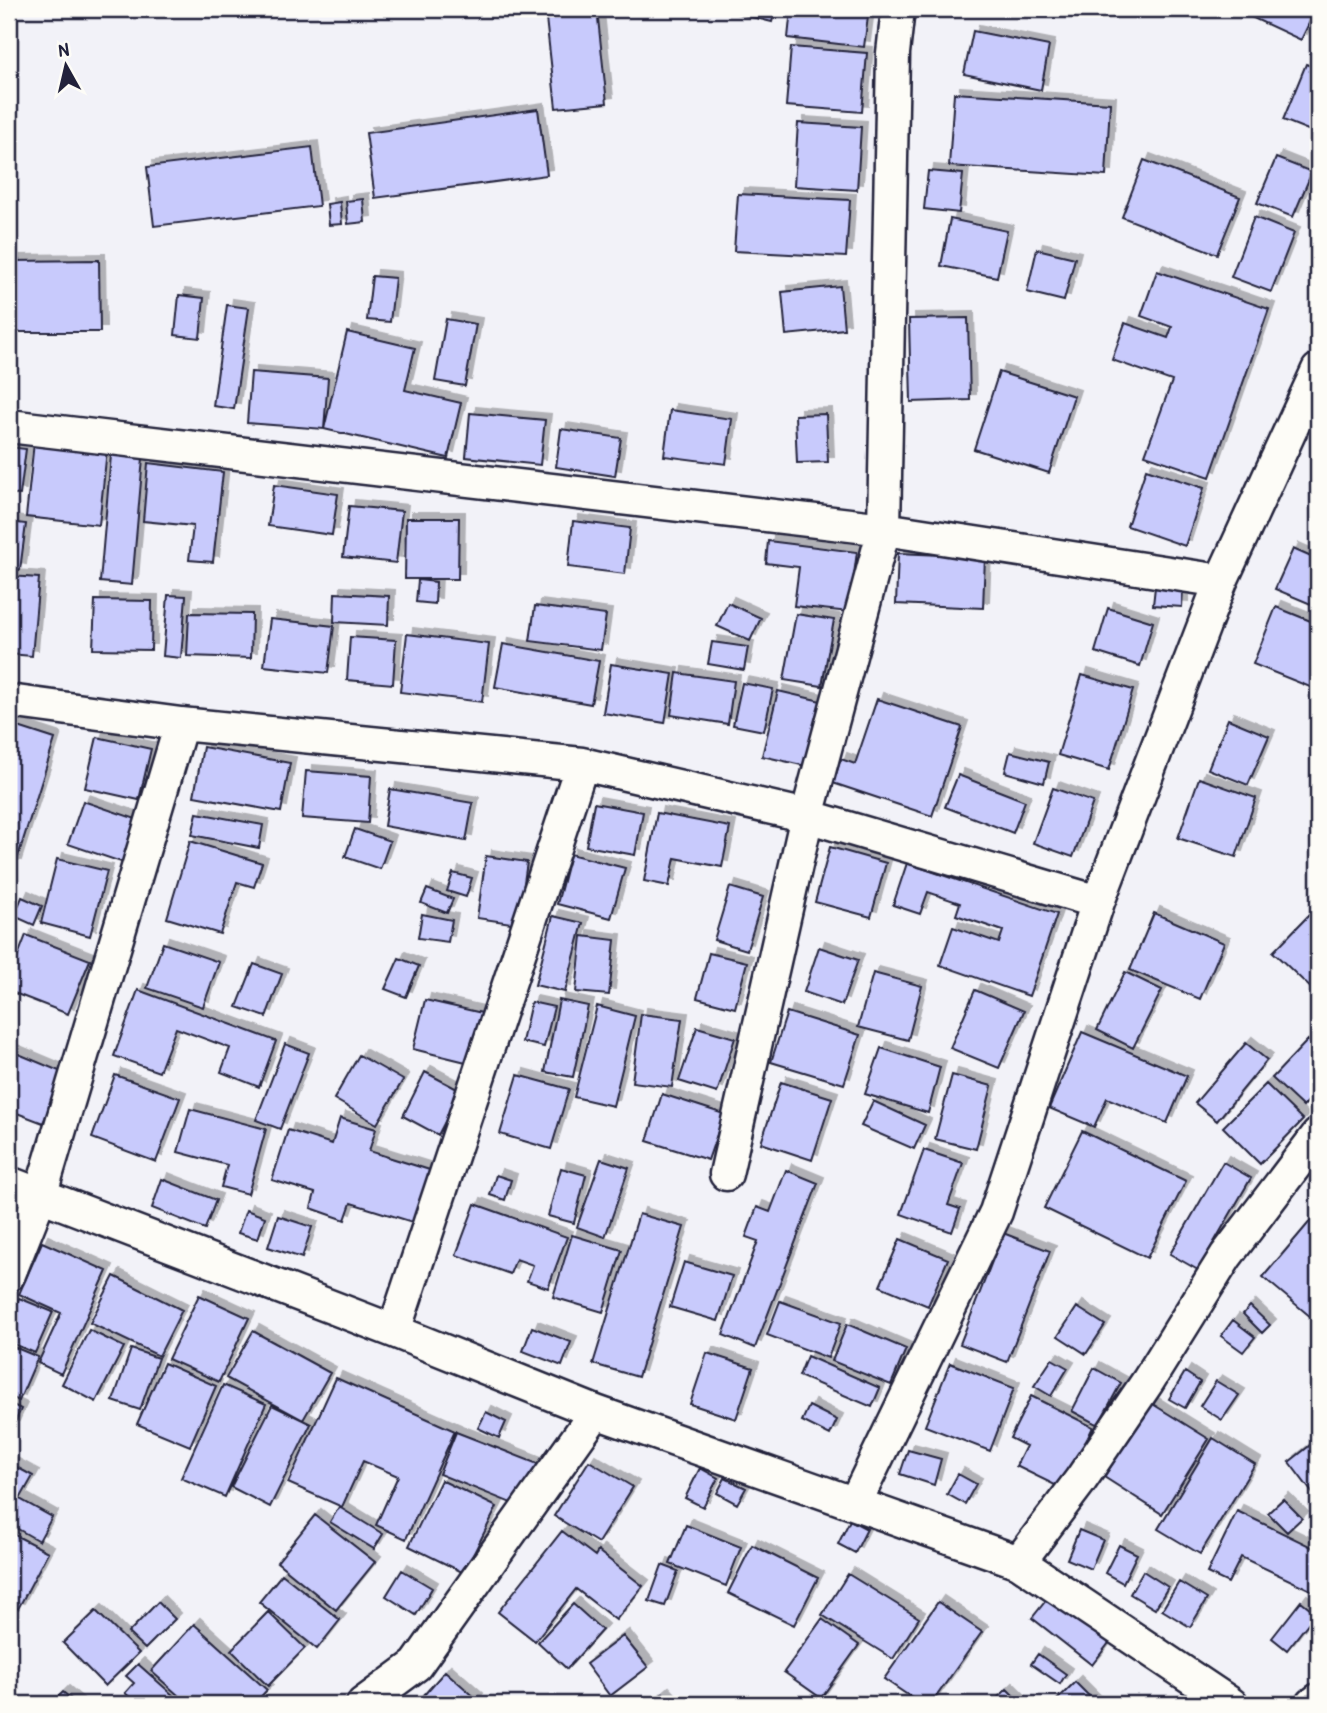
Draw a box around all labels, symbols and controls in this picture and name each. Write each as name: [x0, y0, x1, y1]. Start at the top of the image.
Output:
north arrow: [32, 32, 102, 102]
text: N: [57, 36, 70, 63]

